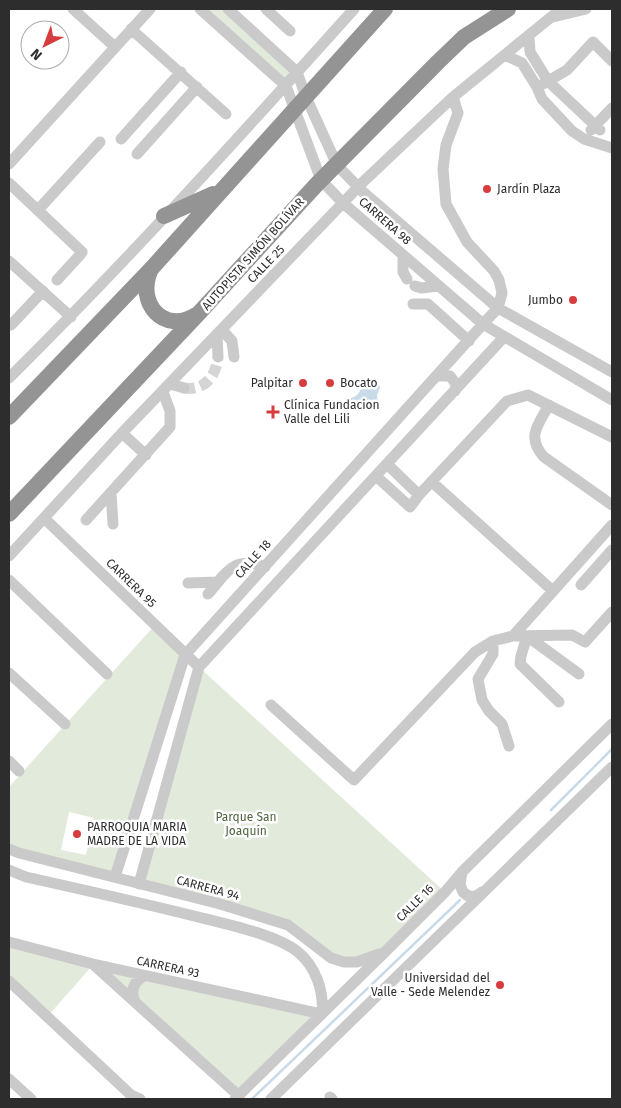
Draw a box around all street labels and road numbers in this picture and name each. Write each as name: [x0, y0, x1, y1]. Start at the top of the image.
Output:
street label: AUTOPISTA SIMÓN BOLÍVAR: [198, 194, 307, 313]
street label: CARRERA 98: [356, 194, 414, 248]
street label: CALLE 25: [245, 242, 287, 286]
street label: CALLE 18: [232, 537, 274, 581]
street label: CARRERA 95: [103, 556, 159, 610]
street label: CARRERA 94: [175, 873, 242, 903]
street label: CALLE 16: [394, 882, 436, 924]
street label: CARRERA 93: [135, 954, 201, 980]

